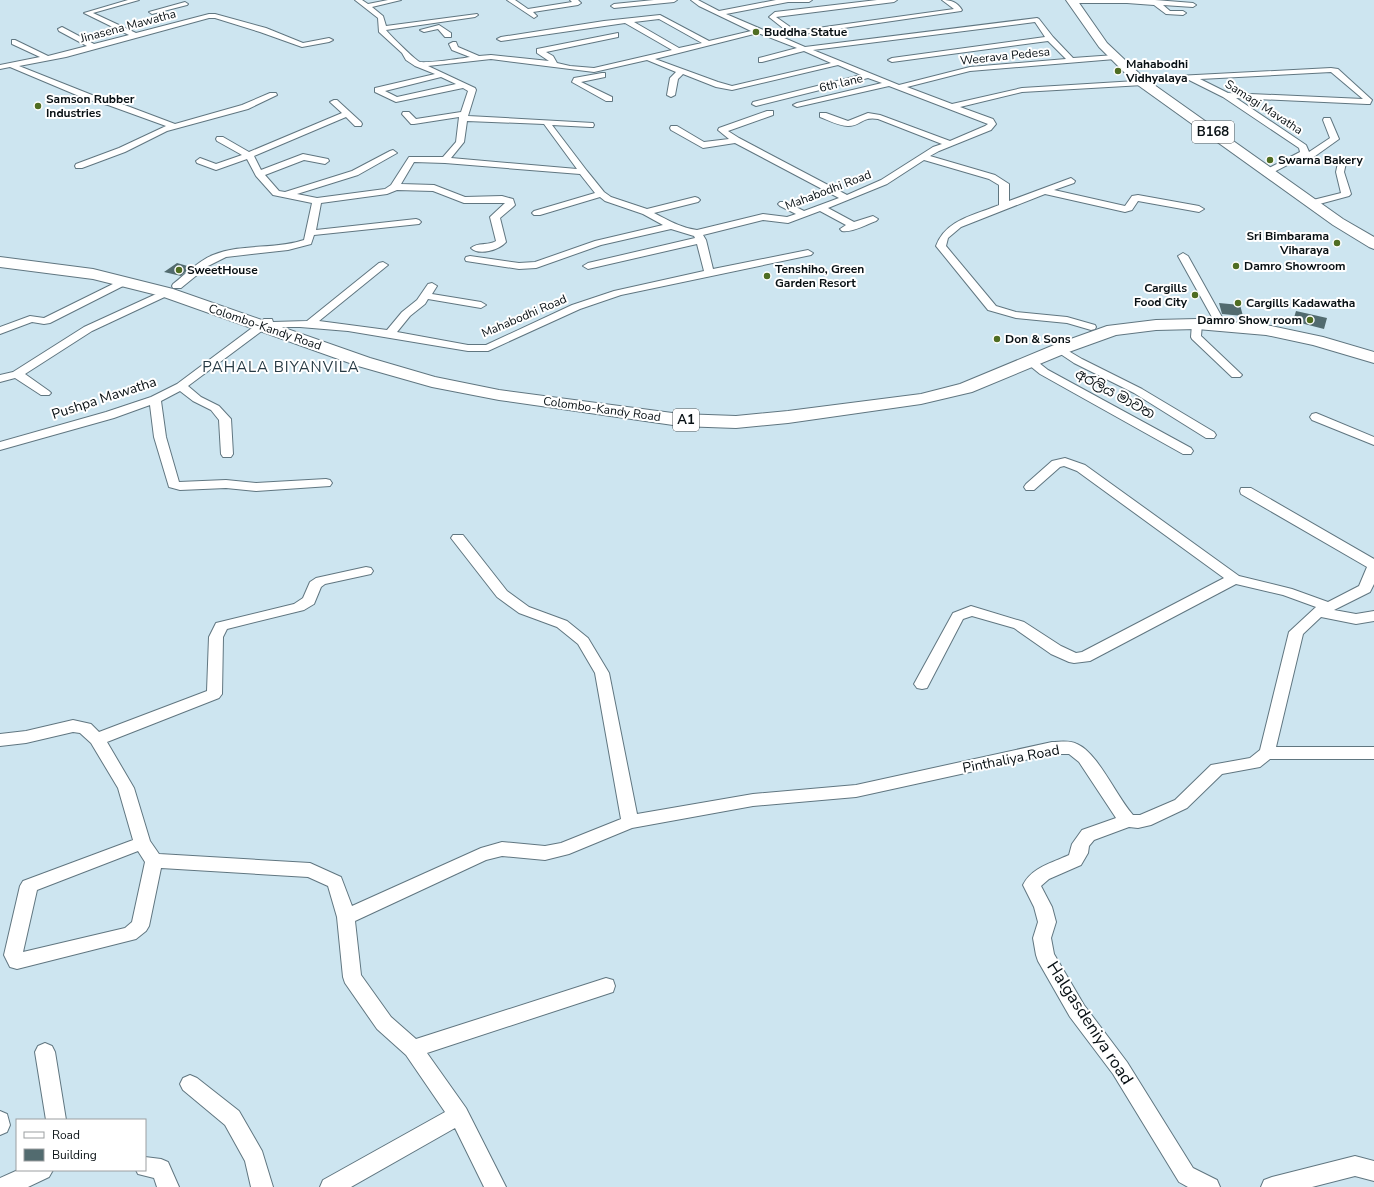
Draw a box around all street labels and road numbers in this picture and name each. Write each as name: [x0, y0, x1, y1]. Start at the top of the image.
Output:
street label: Jinasena Mawatha: [77, 6, 178, 47]
street label: Weerava Pedesa: [959, 43, 1051, 69]
street label: 6th lane: [818, 70, 864, 96]
street label: Samagi Mavatha: [1222, 76, 1306, 138]
road number: B168: [1192, 121, 1234, 143]
street label: Mahabodhi Road: [783, 166, 873, 214]
street label: Mahabodhi Road: [479, 291, 569, 341]
street label: Colombo-Kandy Road: [206, 300, 324, 354]
street label: අරලිය මාවත: [1072, 364, 1158, 424]
street label: Pushpa Mawatha: [49, 372, 159, 424]
street label: Colombo-Kandy Road: [542, 393, 662, 425]
road number: A1: [673, 409, 699, 431]
street label: Pinthaliya Road: [961, 740, 1061, 778]
street label: Halgasdeniya road: [1041, 957, 1139, 1089]

